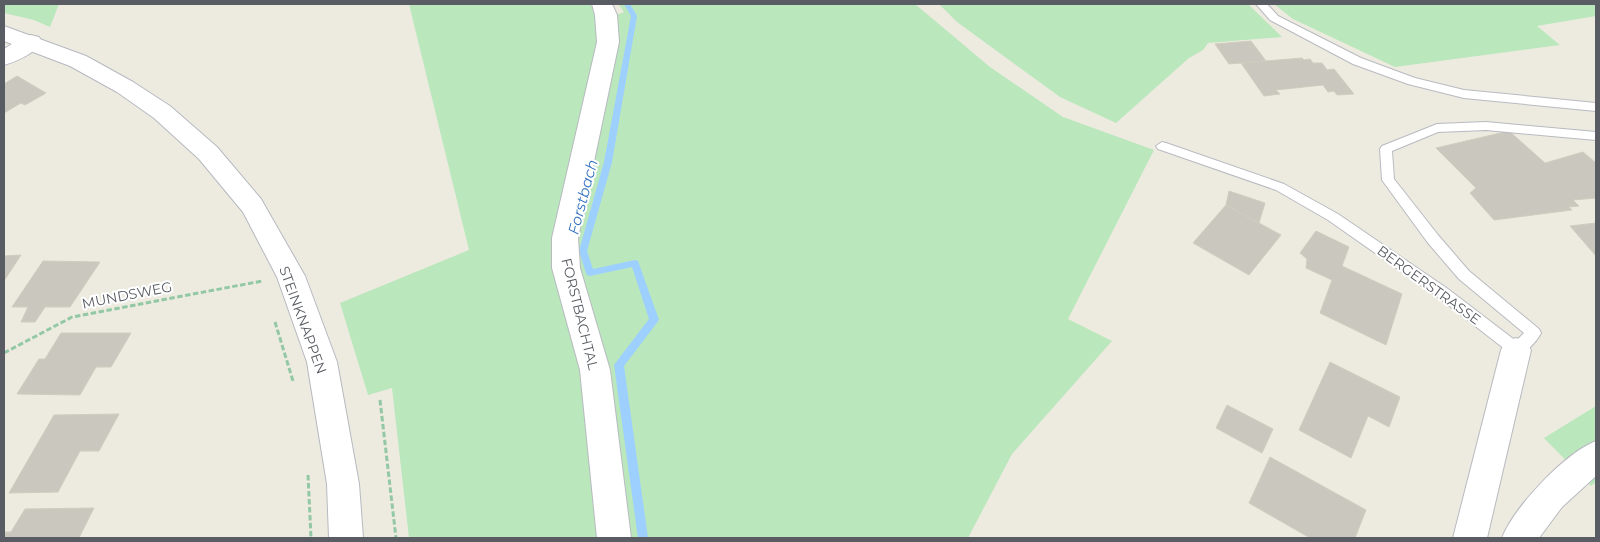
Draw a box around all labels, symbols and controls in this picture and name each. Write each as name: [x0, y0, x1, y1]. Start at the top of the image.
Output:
water label: Forstbach: [563, 157, 602, 236]
street label: BERGERSTRASSE: [1374, 241, 1484, 329]
street label: FORSTBACHTAL: [557, 256, 603, 373]
street label: STEINKNAPPEN: [275, 264, 331, 376]
street label: MUNDSWEG: [80, 277, 174, 313]

